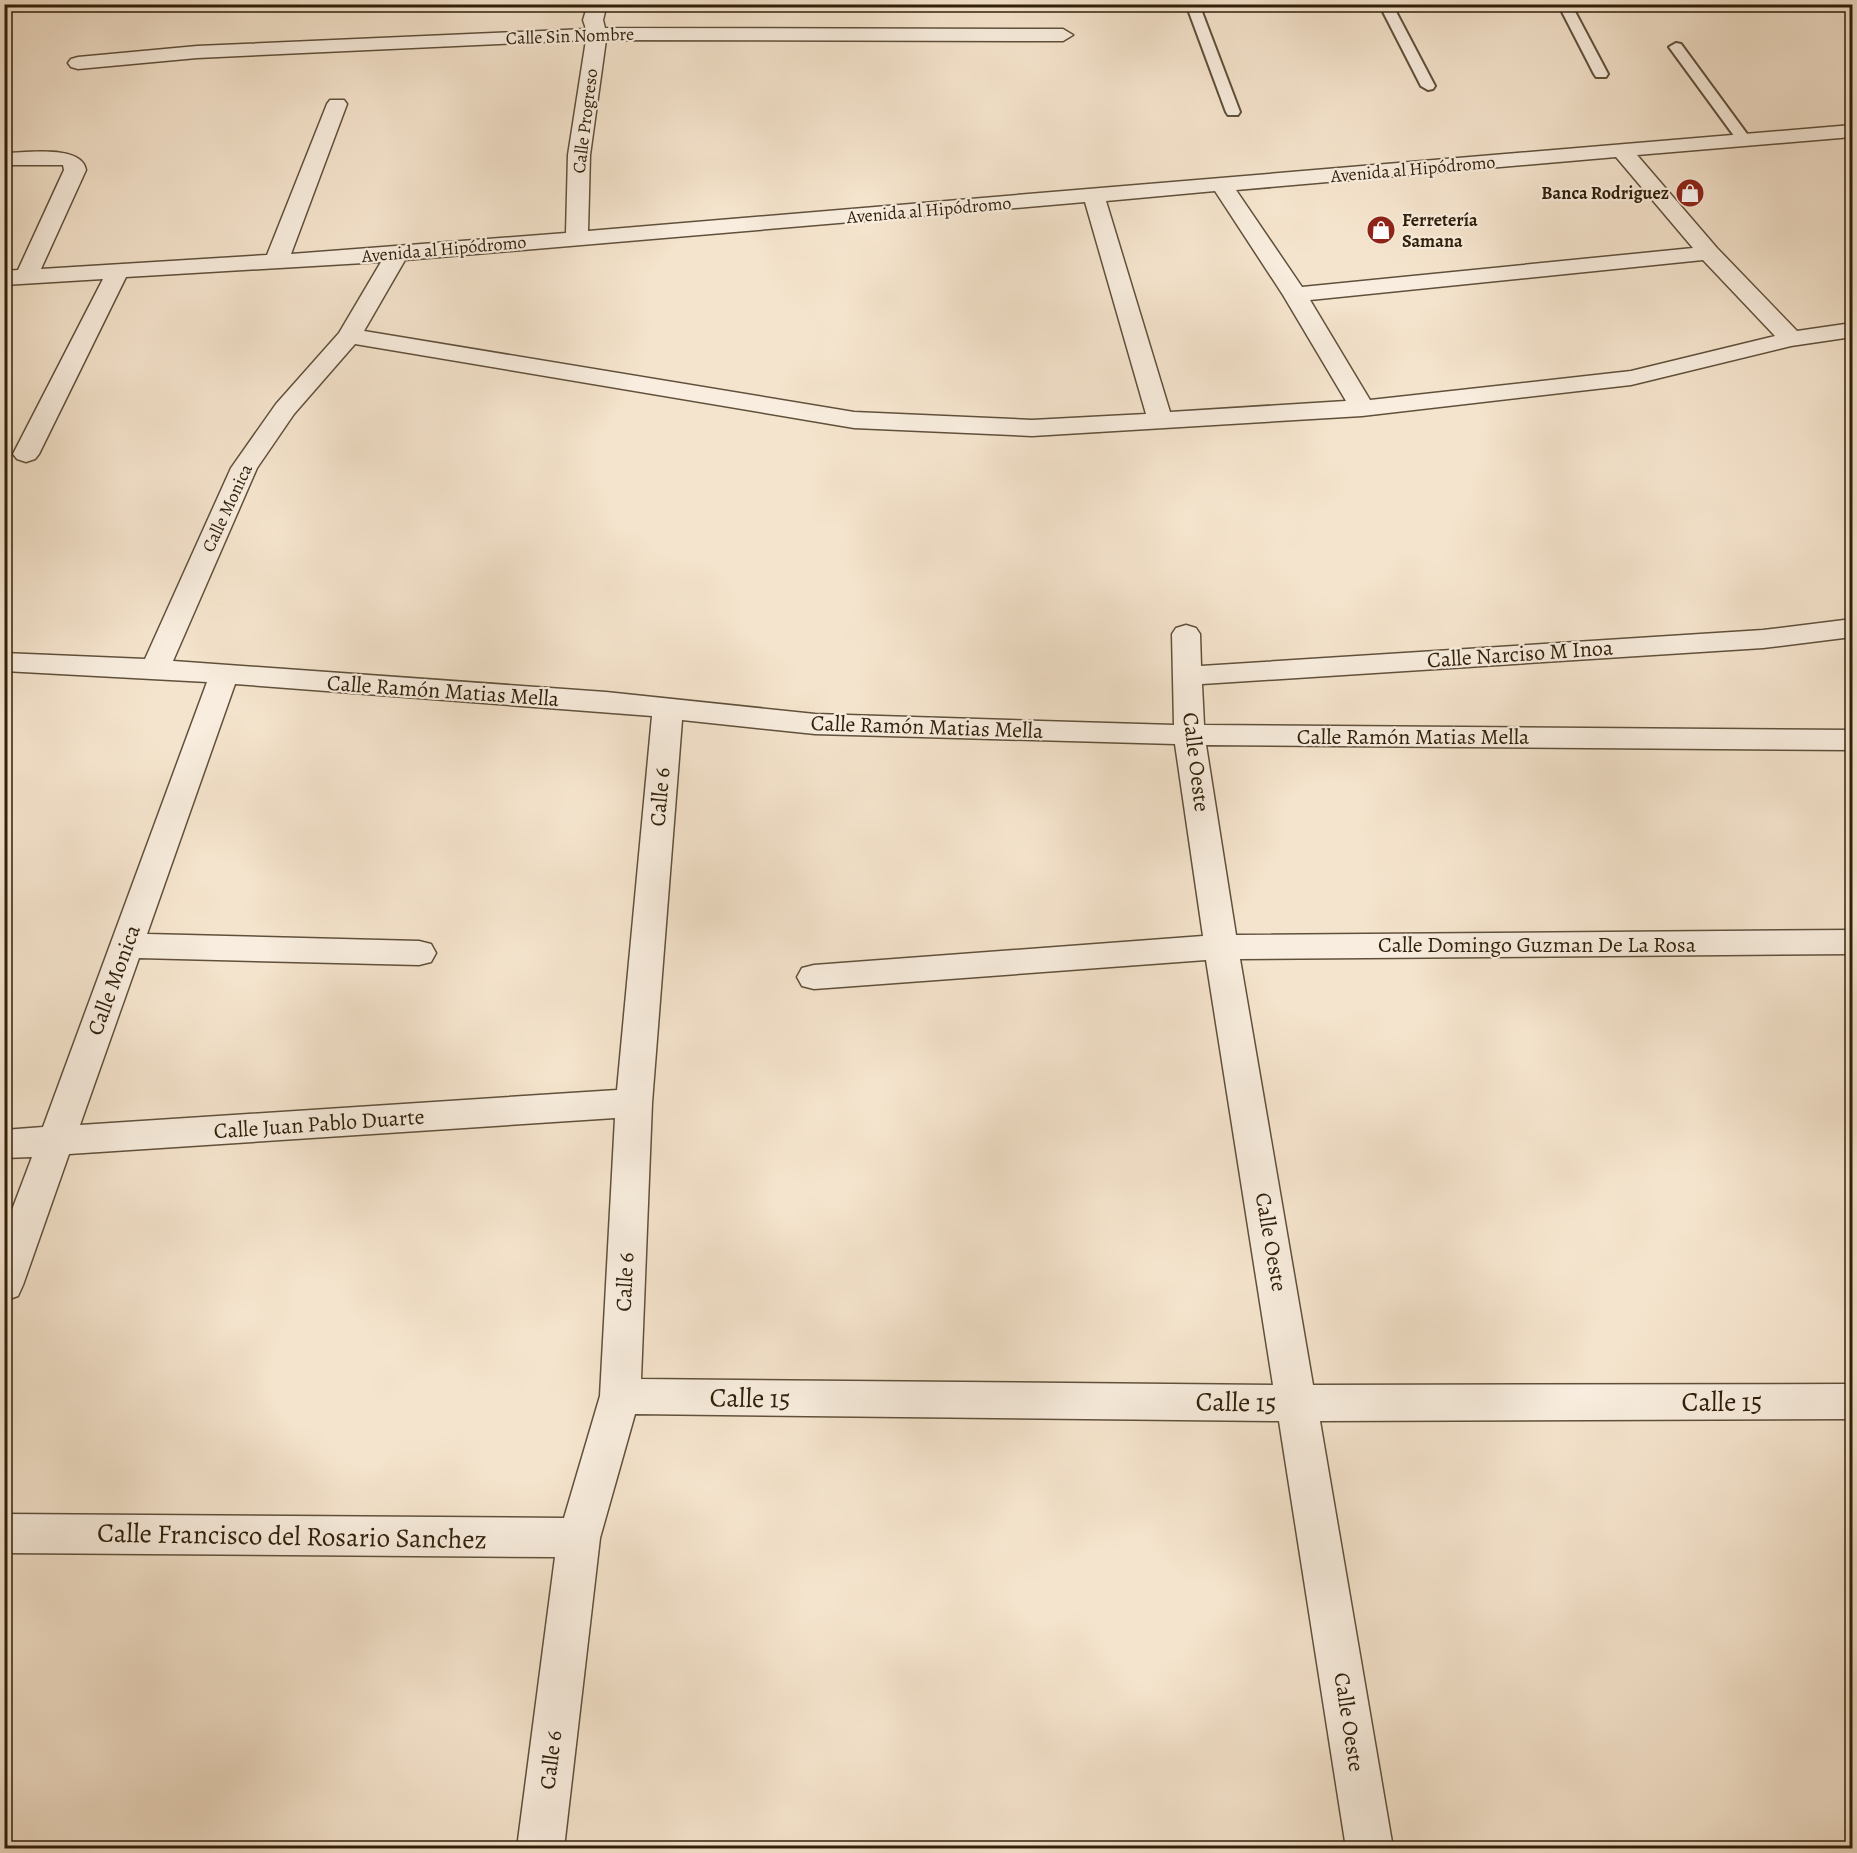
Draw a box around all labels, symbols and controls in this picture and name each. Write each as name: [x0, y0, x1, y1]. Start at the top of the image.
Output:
street label: Calle Sin Nombre: [505, 22, 635, 50]
street label: Calle Progreso: [567, 67, 603, 175]
street label: Avenida al Hipódromo: [1329, 150, 1496, 188]
shop icon: Banca Rodriguez: [1674, 177, 1706, 209]
place label: Banca Rodriguez: [1541, 181, 1669, 205]
street label: Avenida al Hipódromo: [845, 191, 1012, 229]
place label: Ferretería Samana: [1402, 208, 1478, 253]
shop icon: Ferretería Samana: [1365, 214, 1397, 246]
street label: Avenida al Hipódromo: [360, 230, 527, 268]
street label: Calle Monica: [196, 459, 258, 556]
street label: Calle Narciso M Inoa: [1426, 632, 1615, 675]
street label: Calle Ramón Matias Mella: [326, 668, 561, 714]
street label: Calle Ramón Matias Mella: [810, 708, 1044, 746]
street label: Calle Oeste: [1175, 711, 1217, 813]
street label: Calle Ramón Matias Mella: [1297, 722, 1530, 752]
street label: Calle 6: [642, 766, 678, 828]
street label: Calle Monica: [80, 920, 148, 1040]
street label: Calle Domingo Guzman De La Rosa: [1378, 930, 1697, 960]
street label: Calle Juan Pablo Duarte: [213, 1102, 425, 1146]
street label: Calle Oeste: [1248, 1190, 1294, 1294]
street label: Calle 6: [608, 1252, 642, 1312]
street label: Calle 15: [709, 1379, 791, 1417]
street label: Calle 15: [1195, 1383, 1277, 1421]
street label: Calle 15: [1682, 1384, 1762, 1420]
street label: Calle Francisco del Rosario Sanchez: [97, 1515, 487, 1557]
street label: Calle Oeste: [1326, 1670, 1372, 1774]
street label: Calle 6: [533, 1729, 569, 1791]

